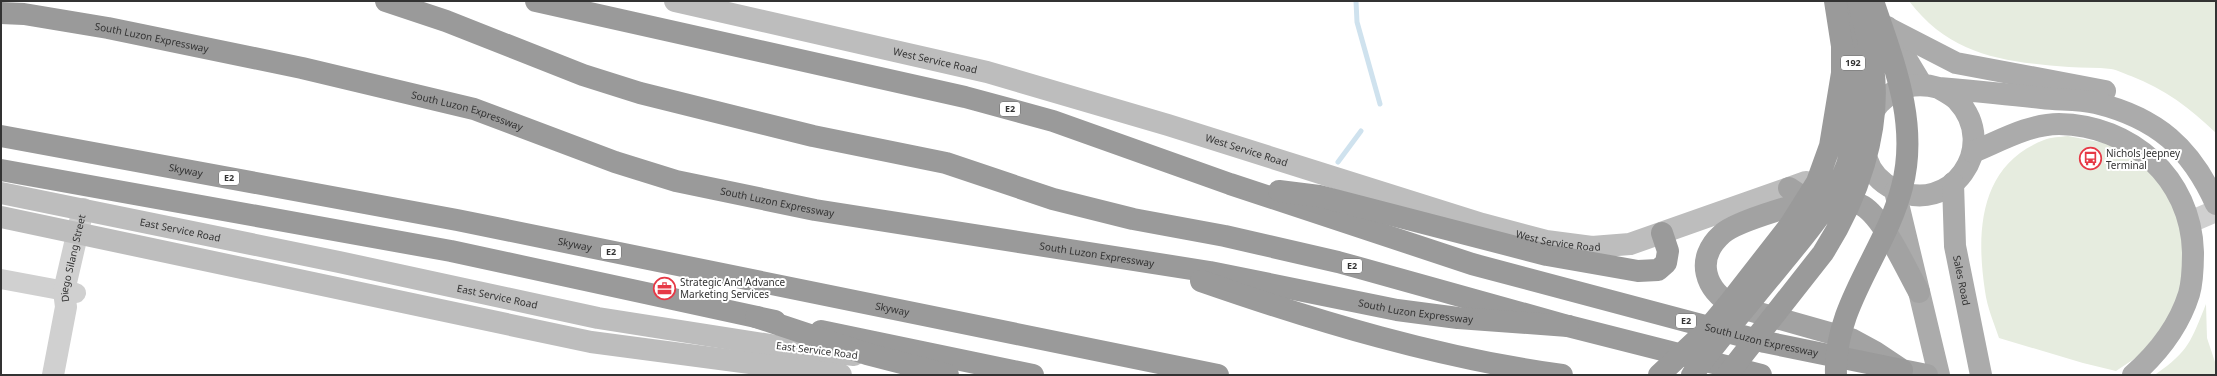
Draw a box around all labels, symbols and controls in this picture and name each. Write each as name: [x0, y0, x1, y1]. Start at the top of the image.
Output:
street label: South Luzon Expressway: [94, 19, 211, 56]
street label: West Service Road: [892, 44, 979, 77]
road number: 192: [1841, 56, 1865, 70]
street label: South Luzon Expressway: [410, 87, 526, 134]
road number: E2: [1000, 102, 1020, 116]
street label: West Service Road: [1204, 130, 1290, 169]
bus stop icon: Nichols Jeepney Terminal: [2077, 146, 2103, 172]
place label: Nichols Jeepney Terminal: [2106, 146, 2181, 172]
street label: Skyway: [168, 160, 205, 180]
road number: E2: [219, 171, 239, 185]
street label: South Luzon Expressway: [719, 183, 836, 220]
street label: Diego Silang Street: [57, 213, 89, 303]
street label: East Service Road: [139, 215, 222, 245]
street label: West Service Road: [1514, 226, 1601, 254]
street label: Skyway: [557, 234, 594, 255]
street label: South Luzon Expressway: [1039, 238, 1156, 270]
road number: E2: [601, 245, 621, 259]
street label: Sales Road: [1950, 254, 1974, 307]
road number: E2: [1342, 259, 1362, 273]
office icon: Strategic And Advance Marketing Services: [651, 275, 677, 301]
place label: Strategic And Advance Marketing Services: [680, 275, 786, 301]
street label: East Service Road: [456, 281, 539, 312]
street label: South Luzon Expressway: [1357, 295, 1475, 326]
street label: Skyway: [874, 298, 912, 319]
road number: E2: [1676, 314, 1696, 328]
street label: South Luzon Expressway: [1704, 319, 1820, 360]
street label: East Service Road: [775, 338, 859, 362]

